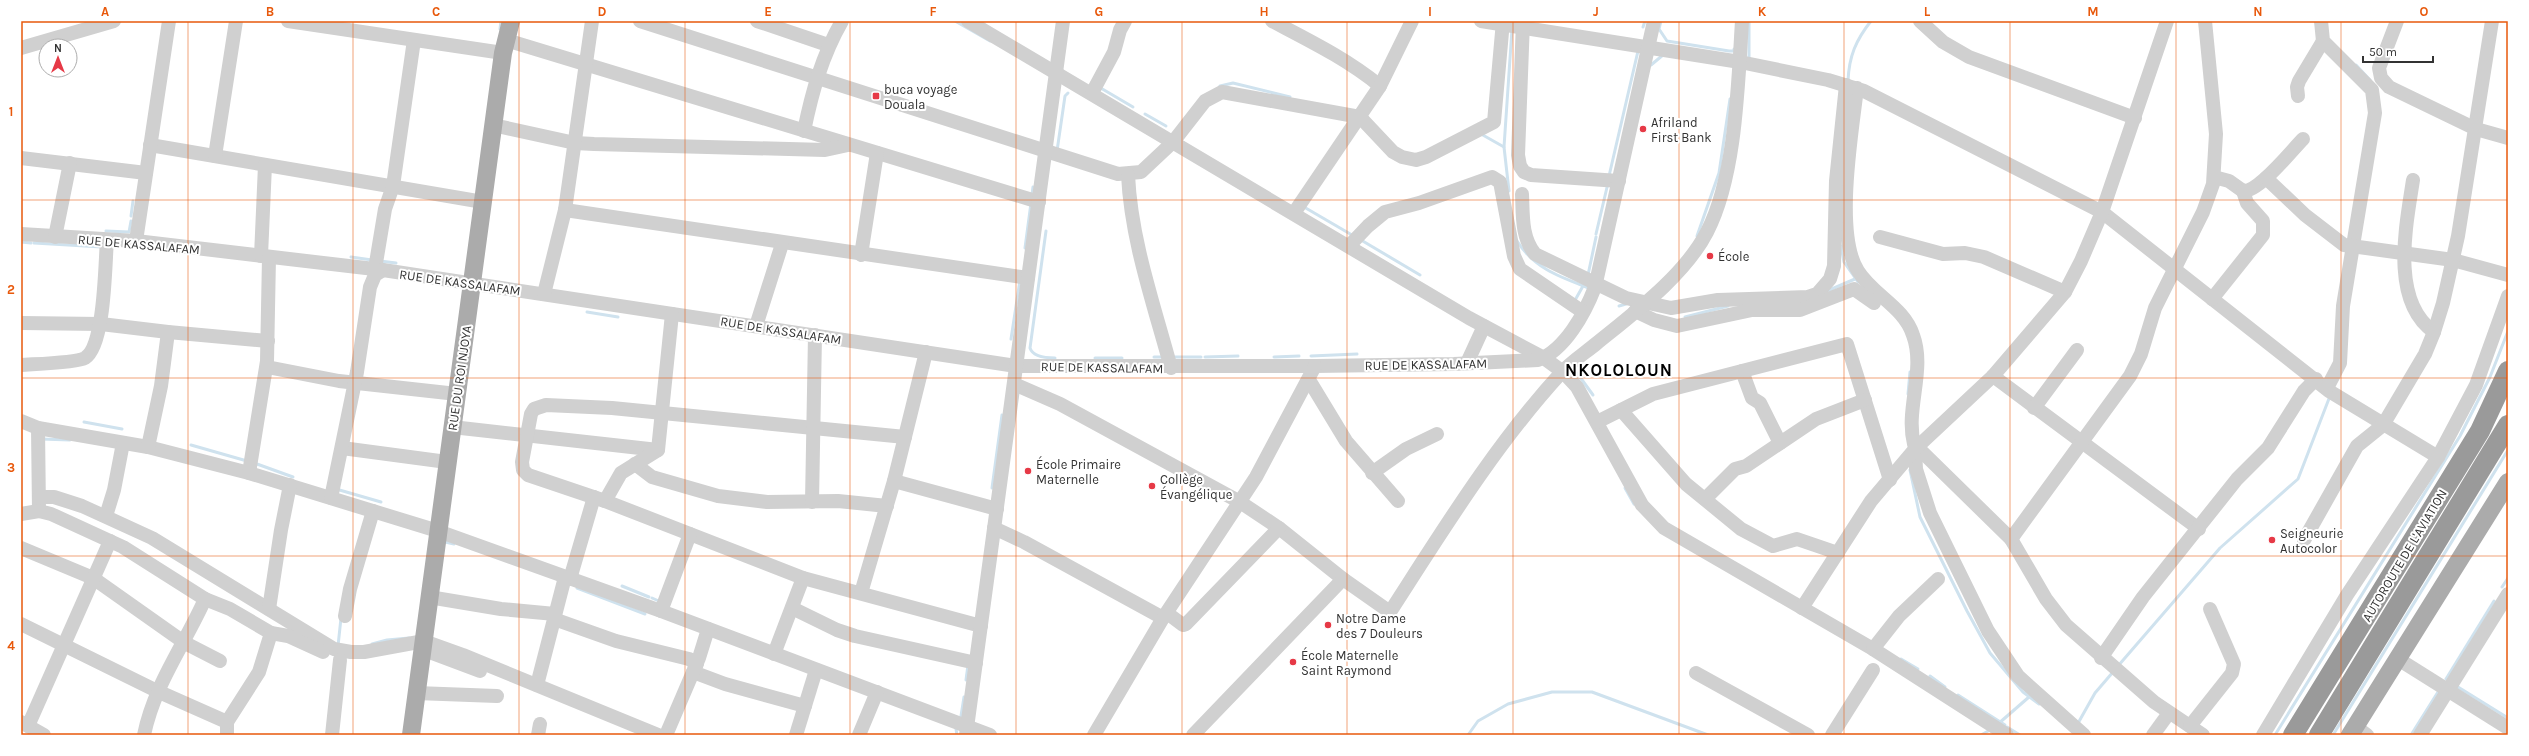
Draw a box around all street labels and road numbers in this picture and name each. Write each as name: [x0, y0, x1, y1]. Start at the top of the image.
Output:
street label: RUE DE KASSALAFAM: [77, 232, 201, 257]
street label: RUE DE KASSALAFAM: [398, 267, 522, 298]
street label: RUE DE KASSALAFAM: [719, 314, 843, 347]
street label: RUE DU ROI NJOYA: [445, 324, 474, 432]
street label: RUE DE KASSALAFAM: [1365, 356, 1487, 373]
street label: RUE DE KASSALAFAM: [1041, 359, 1163, 376]
street label: AUTOROUTE DE L'AVIATION: [2359, 486, 2450, 624]

